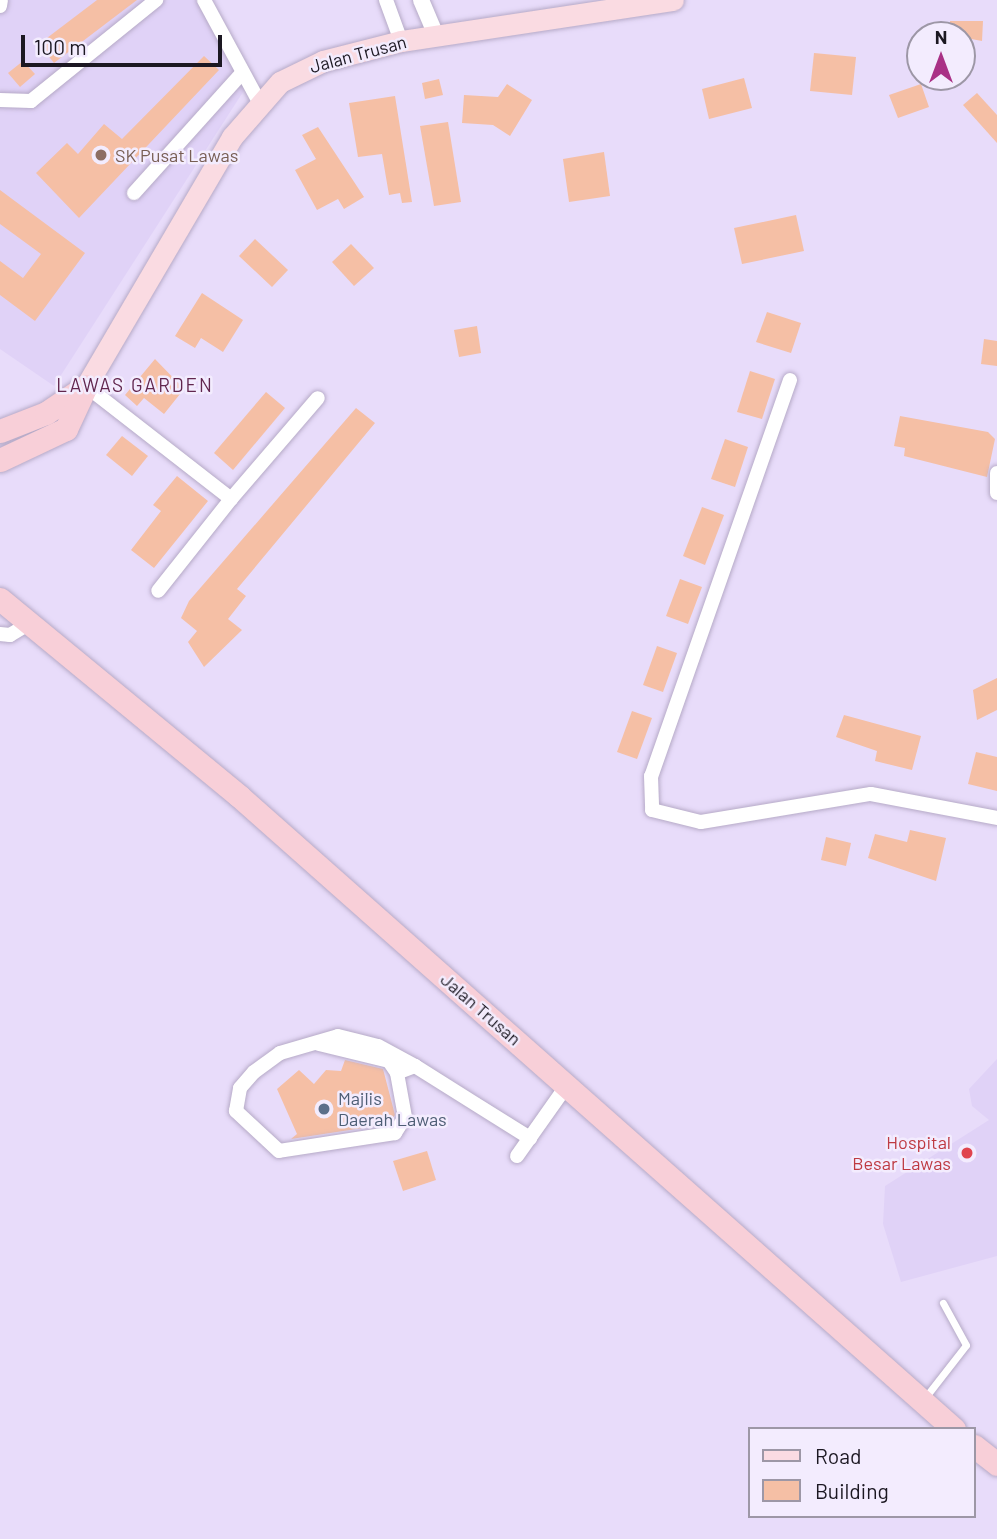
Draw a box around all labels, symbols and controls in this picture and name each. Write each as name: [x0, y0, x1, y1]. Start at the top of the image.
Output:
scale bar: [24, 21, 226, 65]
north arrow: [906, 21, 976, 91]
text: N: [935, 25, 947, 48]
street label: Jalan Trusan: [307, 31, 409, 77]
text: 100 m: [34, 34, 87, 59]
place label: SK Pusat Lawas: [115, 144, 238, 166]
marker: SK Pusat Lawas: [93, 147, 109, 163]
district label: LAWAS GARDEN: [58, 374, 212, 396]
street label: Jalan Trusan: [436, 968, 526, 1050]
place label: Majlis Daerah Lawas: [338, 1088, 447, 1130]
marker: Majlis Daerah Lawas: [316, 1101, 332, 1117]
place label: Hospital Besar Lawas: [852, 1132, 951, 1174]
marker: Hospital Besar Lawas: [957, 1143, 977, 1163]
legend: [748, 1427, 976, 1518]
text: Road: [815, 1443, 861, 1468]
text: Building: [815, 1478, 889, 1503]

